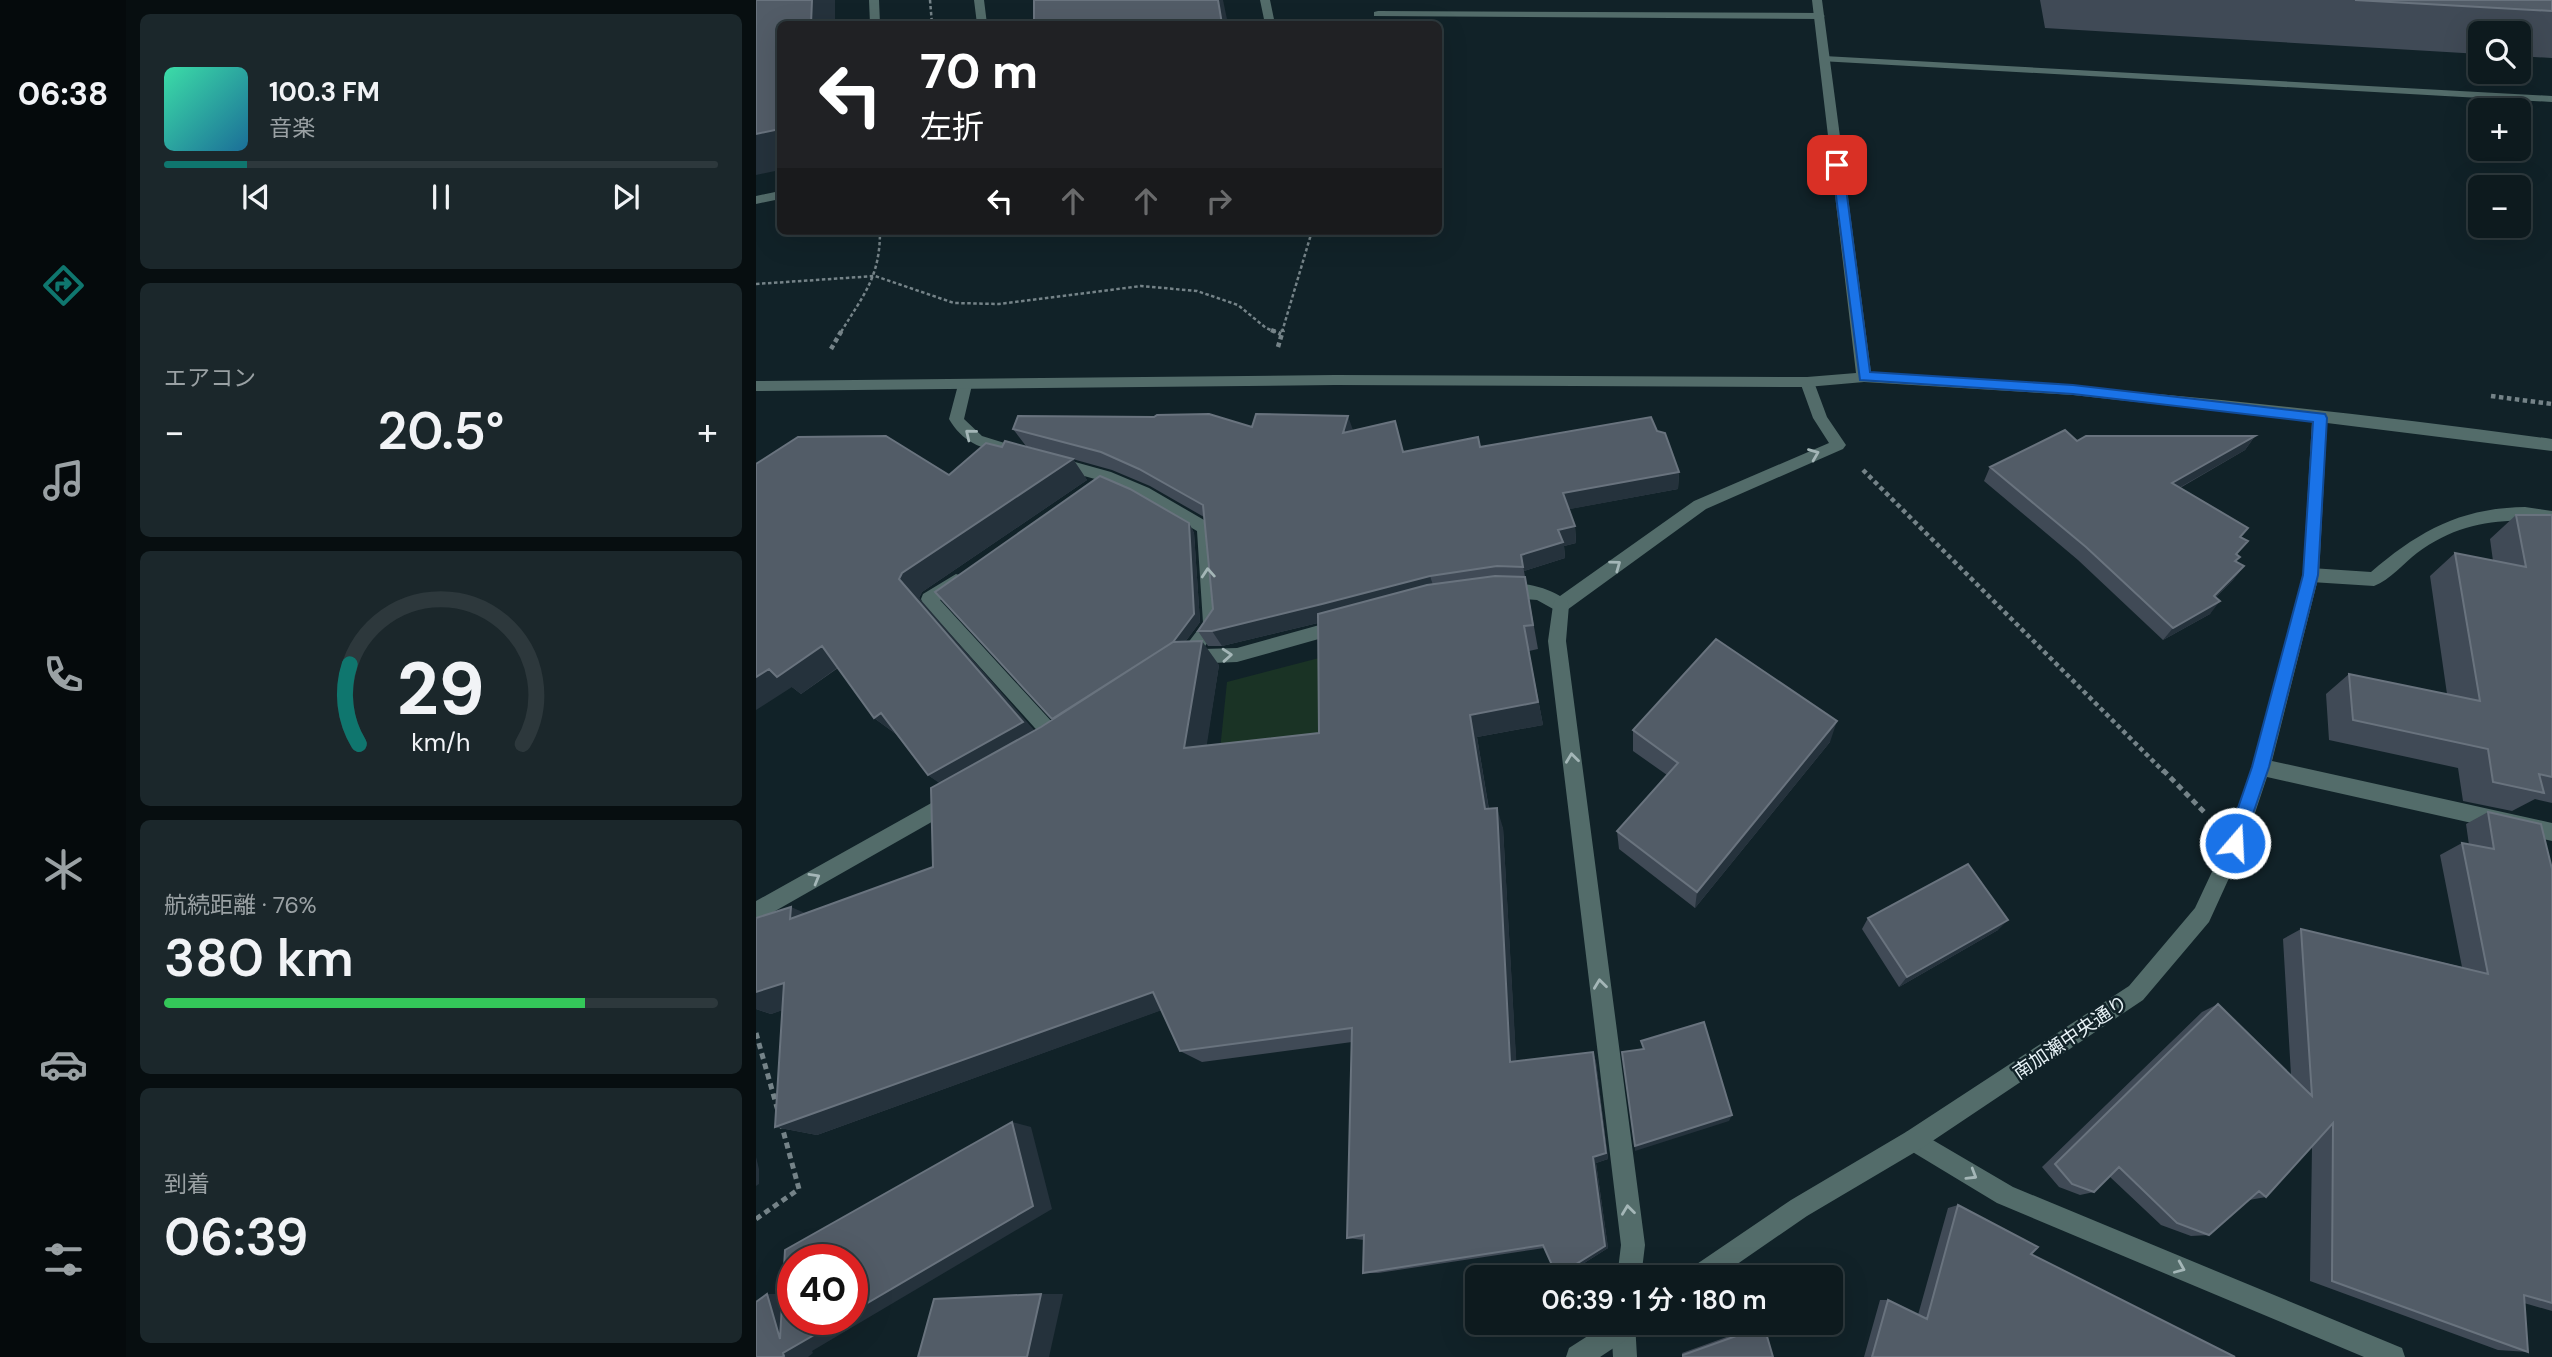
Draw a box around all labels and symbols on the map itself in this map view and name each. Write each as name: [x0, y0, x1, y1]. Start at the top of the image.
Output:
pin: [1807, 135, 1867, 195]
one-way arrow: [965, 429, 977, 442]
one-way arrow: [1807, 449, 1819, 463]
one-way arrow: [1609, 561, 1621, 573]
one-way arrow: [1201, 567, 1216, 578]
one-way arrow: [1222, 648, 1233, 663]
one-way arrow: [1564, 752, 1579, 764]
position arrow: [2198, 806, 2272, 880]
one-way arrow: [808, 873, 821, 886]
one-way arrow: [1592, 978, 1607, 990]
street label: 南加瀬中央通り: [2008, 990, 2132, 1085]
one-way arrow: [1965, 1167, 1978, 1180]
one-way arrow: [1621, 1204, 1636, 1216]
speed limit sign: 40: [777, 1244, 868, 1335]
one-way arrow: [2173, 1259, 2185, 1273]

